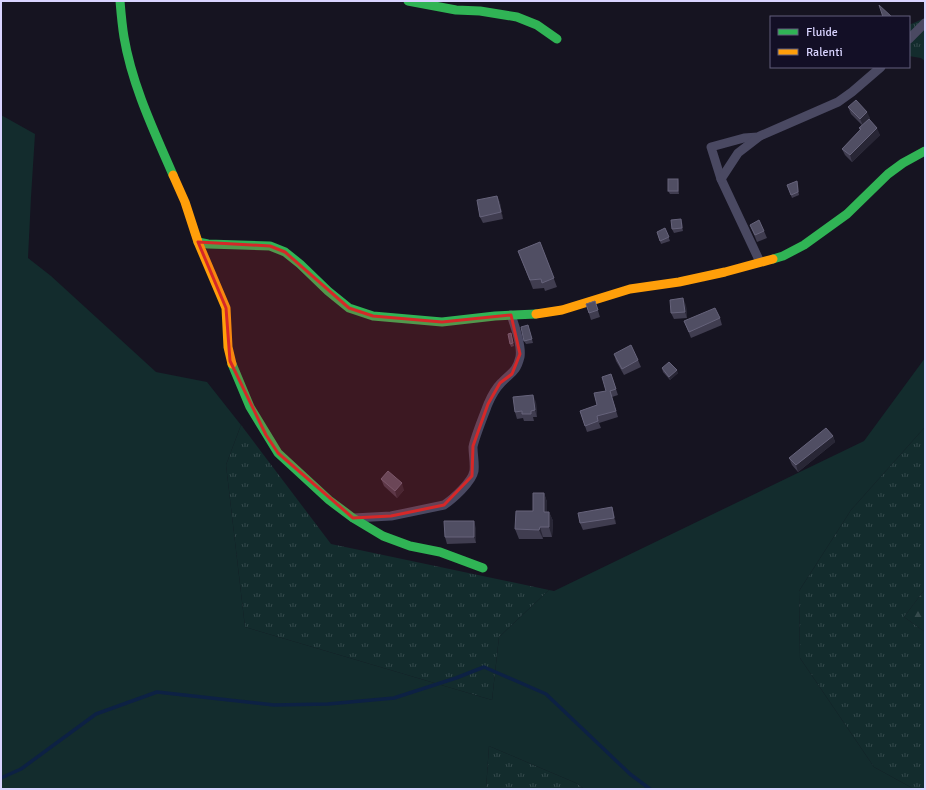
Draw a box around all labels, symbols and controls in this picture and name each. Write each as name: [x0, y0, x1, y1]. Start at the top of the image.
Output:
legend: [770, 16, 910, 68]
text: Fluide: [806, 25, 838, 40]
text: Ralenti: [806, 45, 843, 60]

